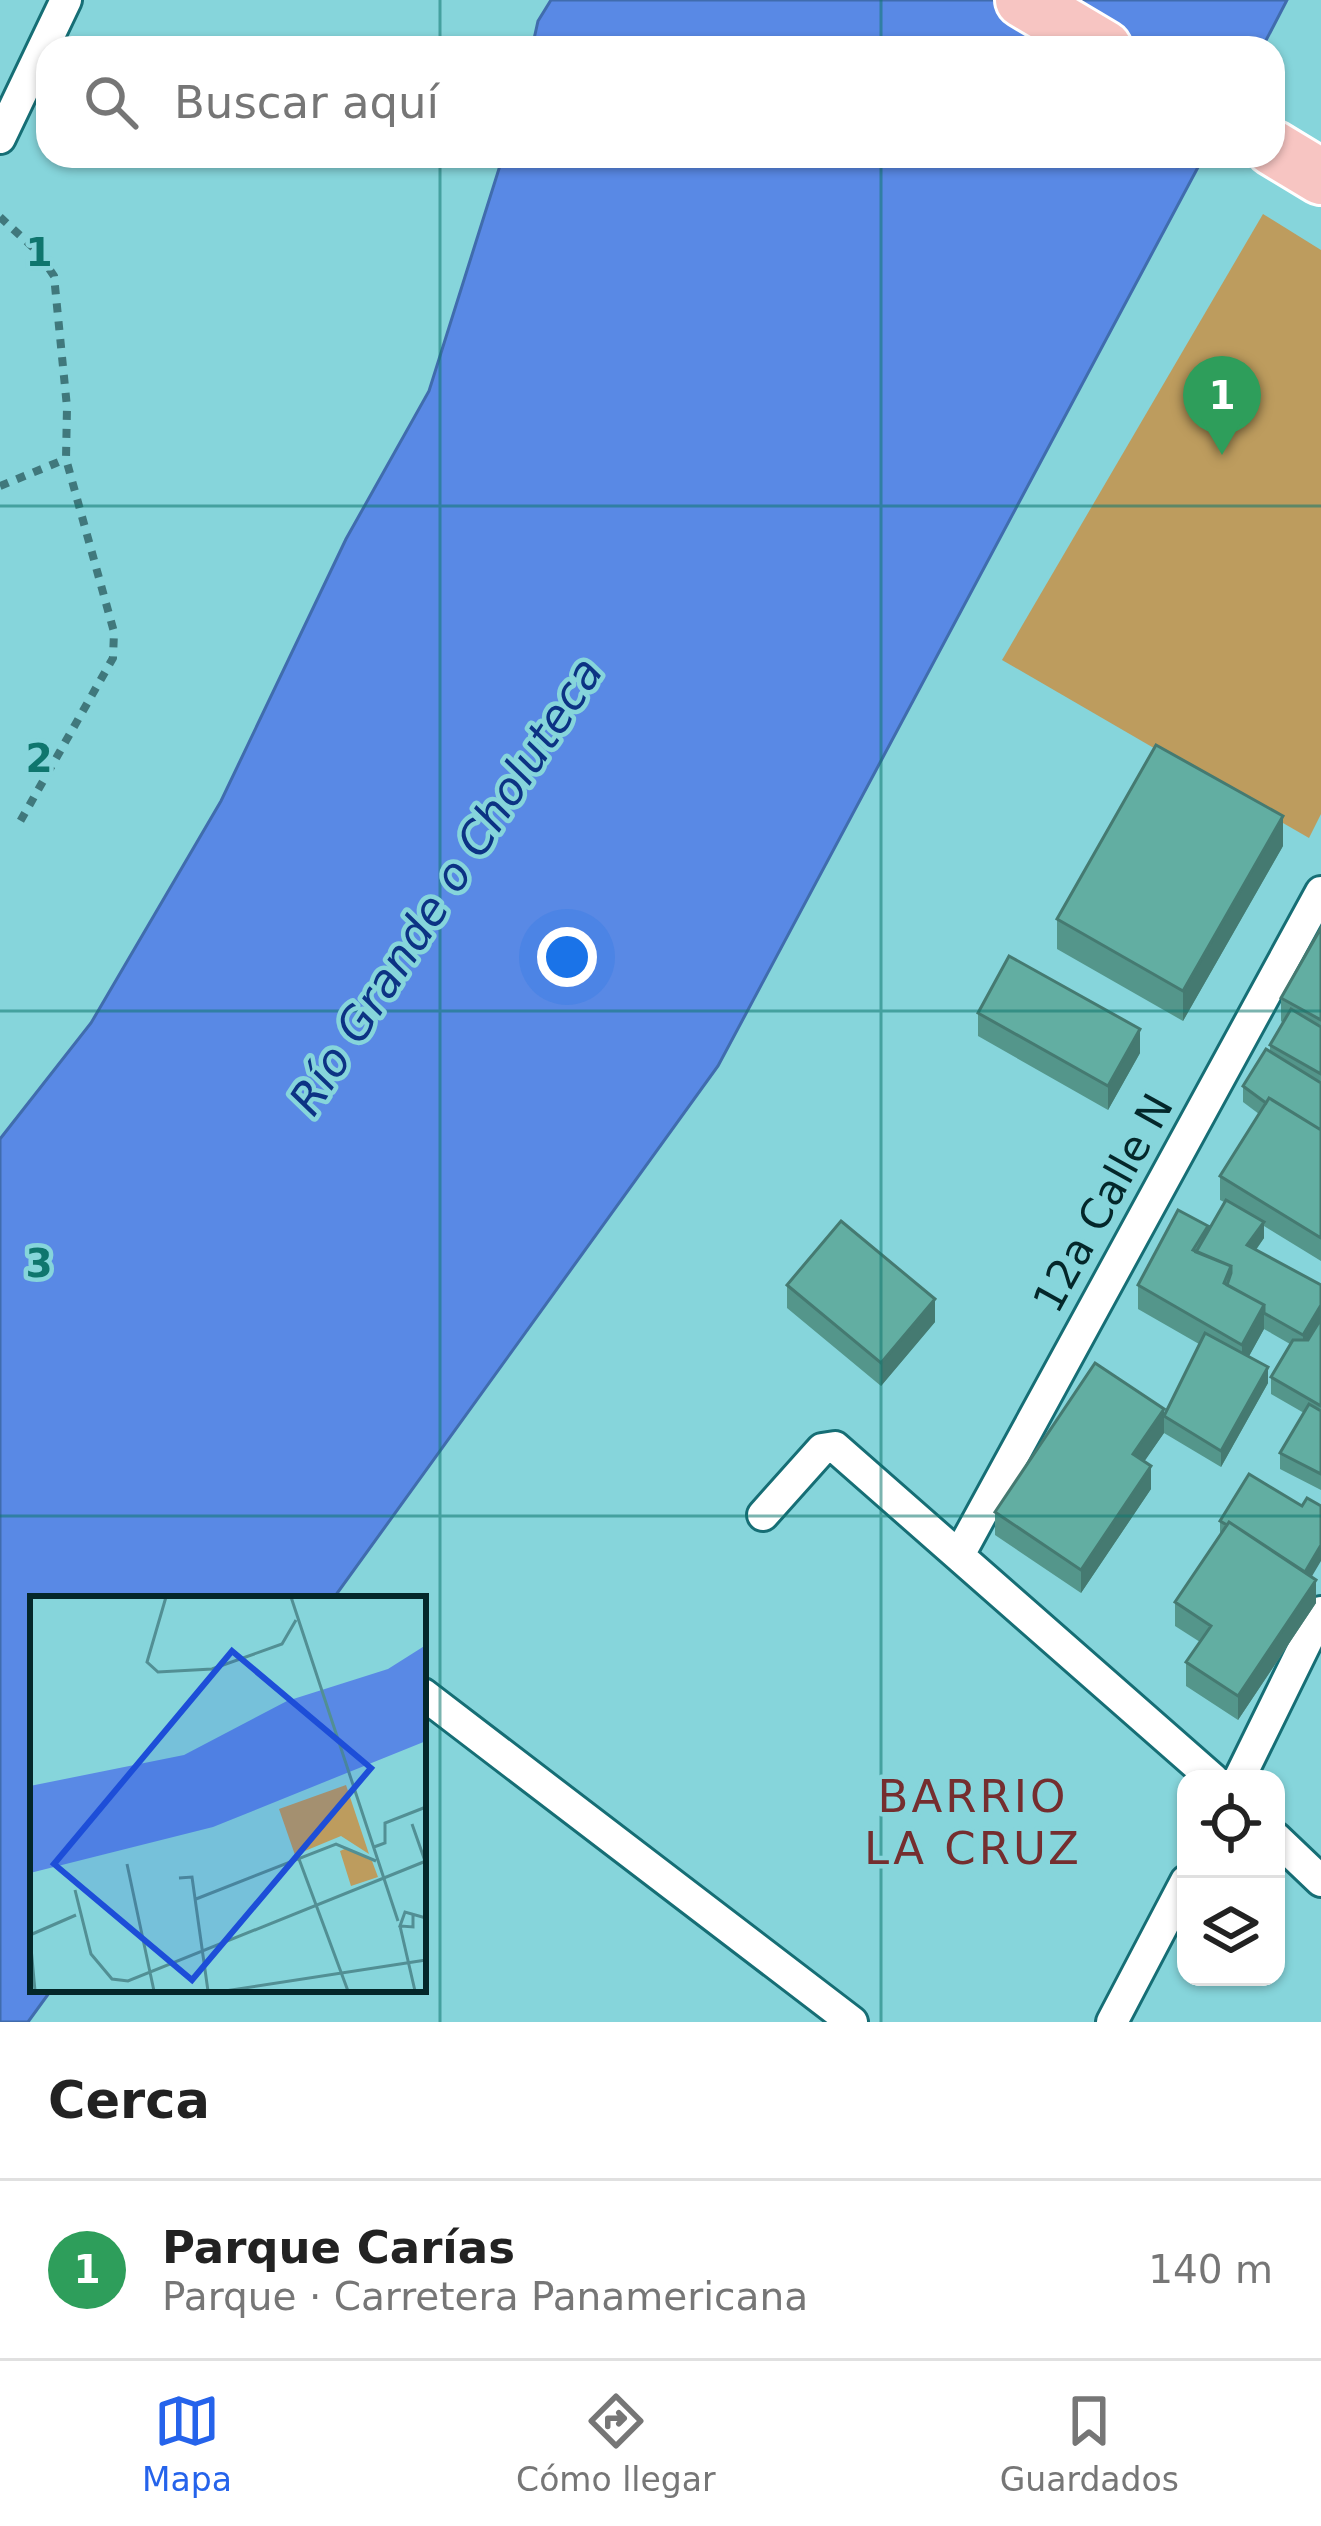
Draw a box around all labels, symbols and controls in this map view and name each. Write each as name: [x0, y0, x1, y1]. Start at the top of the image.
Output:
search box: [36, 36, 1285, 168]
icon: search: [78, 69, 144, 135]
text: Buscar aquí: [174, 76, 439, 129]
text: 1: [25, 230, 53, 275]
pin: 1: [1183, 356, 1261, 455]
water label: Río Grande o Choluteca: [278, 648, 614, 1124]
text: 2: [25, 736, 53, 781]
your location: [537, 927, 597, 987]
street label: 12a Calle N: [1023, 1085, 1183, 1321]
text: 3: [25, 1241, 53, 1286]
inset map: [30, 1596, 426, 1992]
district label: BARRIO LA CRUZ: [864, 1770, 1082, 1875]
map controls: [1177, 1770, 1285, 1986]
button: locate: [1177, 1770, 1285, 1878]
button: layers: [1177, 1878, 1285, 1986]
text: Cerca: [48, 2071, 210, 2130]
text: Parque Carías: [162, 2221, 515, 2274]
text: 1: [73, 2247, 101, 2292]
text: 140 m: [1148, 2247, 1273, 2292]
text: Parque · Carretera Panamericana: [162, 2274, 808, 2319]
tab: Mapa: [142, 2388, 232, 2499]
tab: Cómo llegar: [516, 2388, 716, 2499]
tab: Guardados: [1000, 2388, 1179, 2499]

